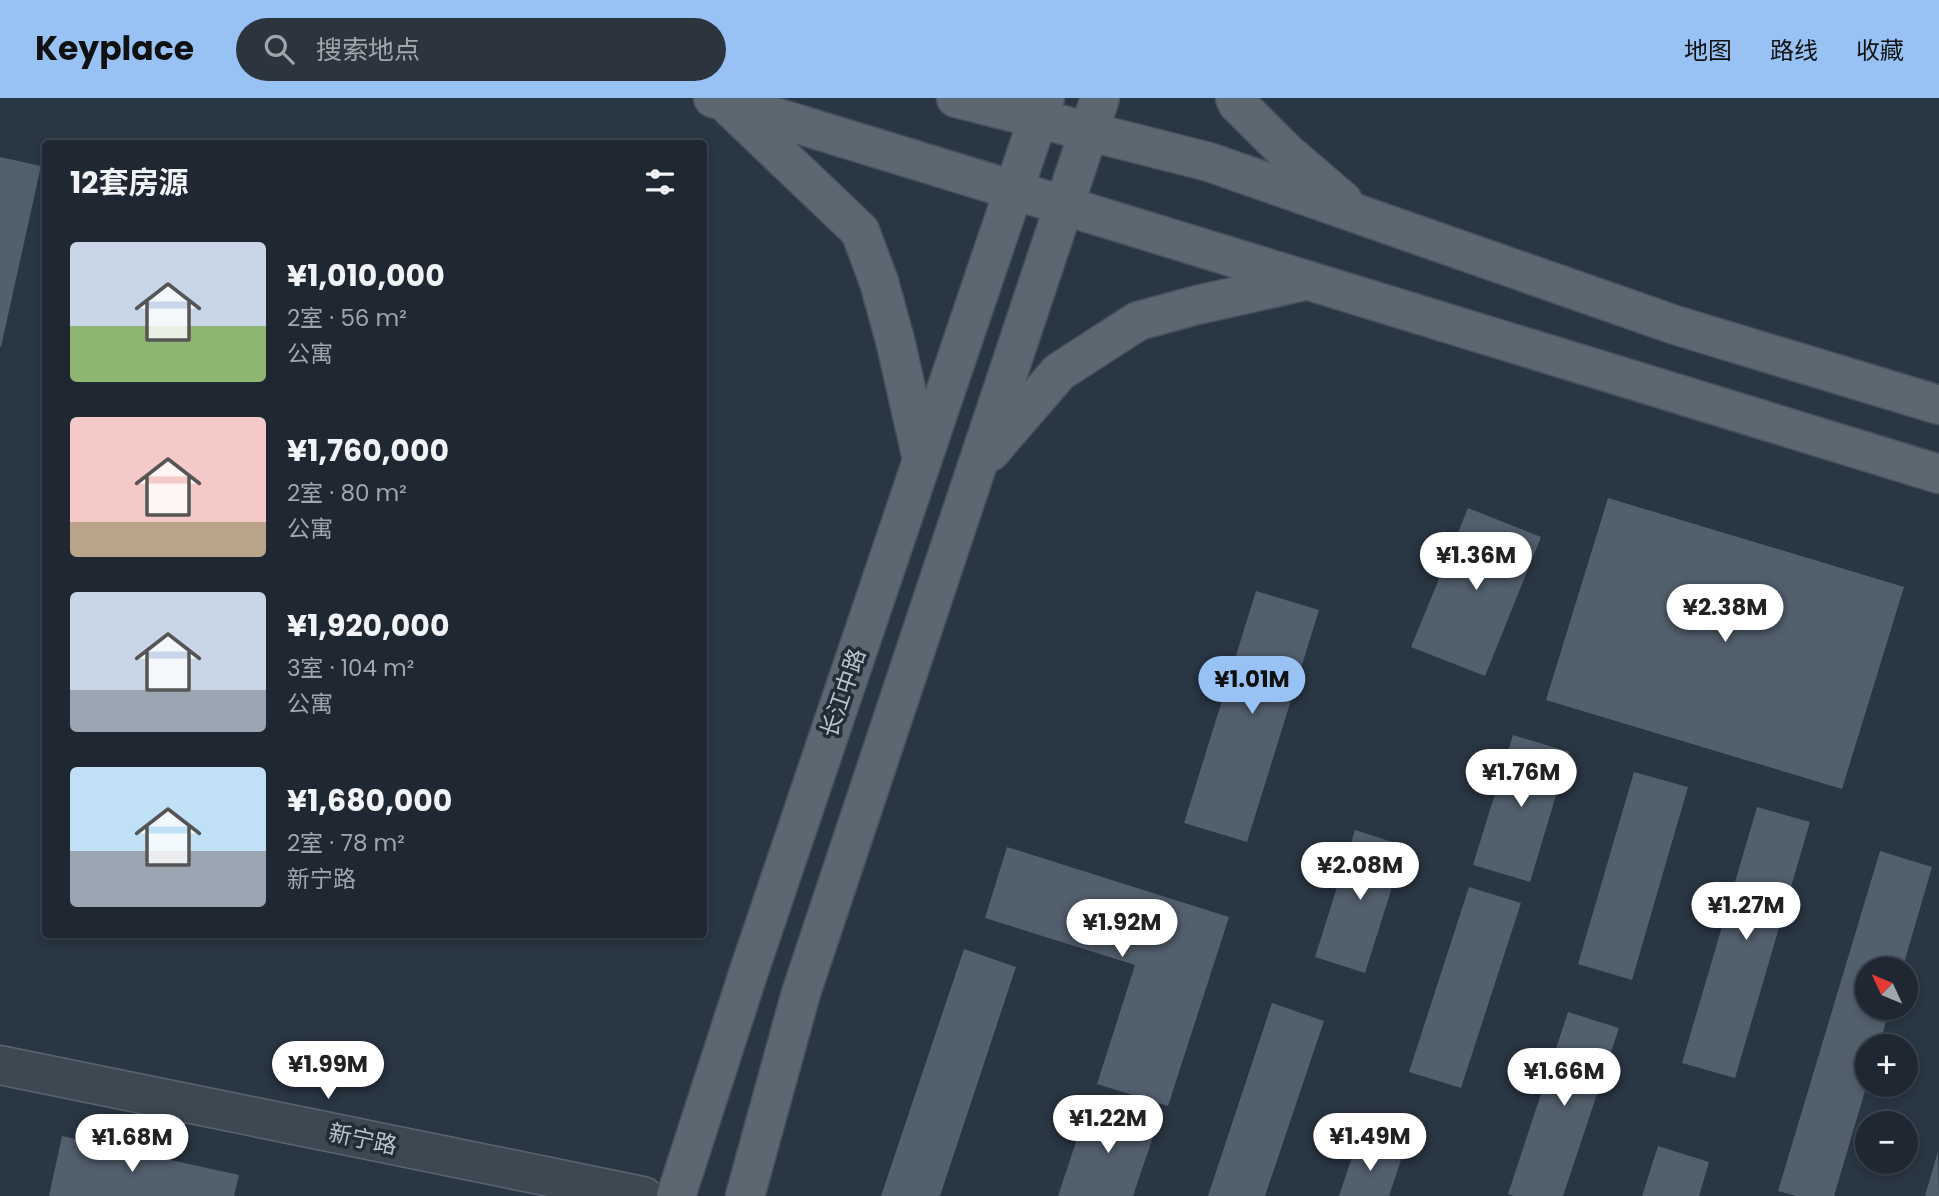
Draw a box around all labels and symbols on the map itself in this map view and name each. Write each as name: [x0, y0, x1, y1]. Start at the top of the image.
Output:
pin: ¥1.36M: [1419, 532, 1533, 592]
pin: ¥2.38M: [1668, 584, 1782, 644]
street label: 长江中路: [813, 644, 873, 742]
pin: ¥1.01M: [1195, 656, 1309, 716]
pin: ¥1.76M: [1464, 750, 1578, 809]
pin: ¥2.08M: [1303, 842, 1417, 902]
pin: ¥1.27M: [1689, 882, 1803, 942]
pin: ¥1.92M: [1065, 900, 1179, 959]
north arrow: [1855, 957, 1918, 1020]
pin: ¥1.99M: [271, 1042, 385, 1101]
pin: ¥1.66M: [1507, 1048, 1621, 1108]
pin: ¥1.22M: [1051, 1096, 1165, 1155]
pin: ¥1.68M: [75, 1114, 189, 1174]
pin: ¥1.49M: [1313, 1114, 1427, 1173]
street label: 新宁路: [326, 1116, 400, 1162]

